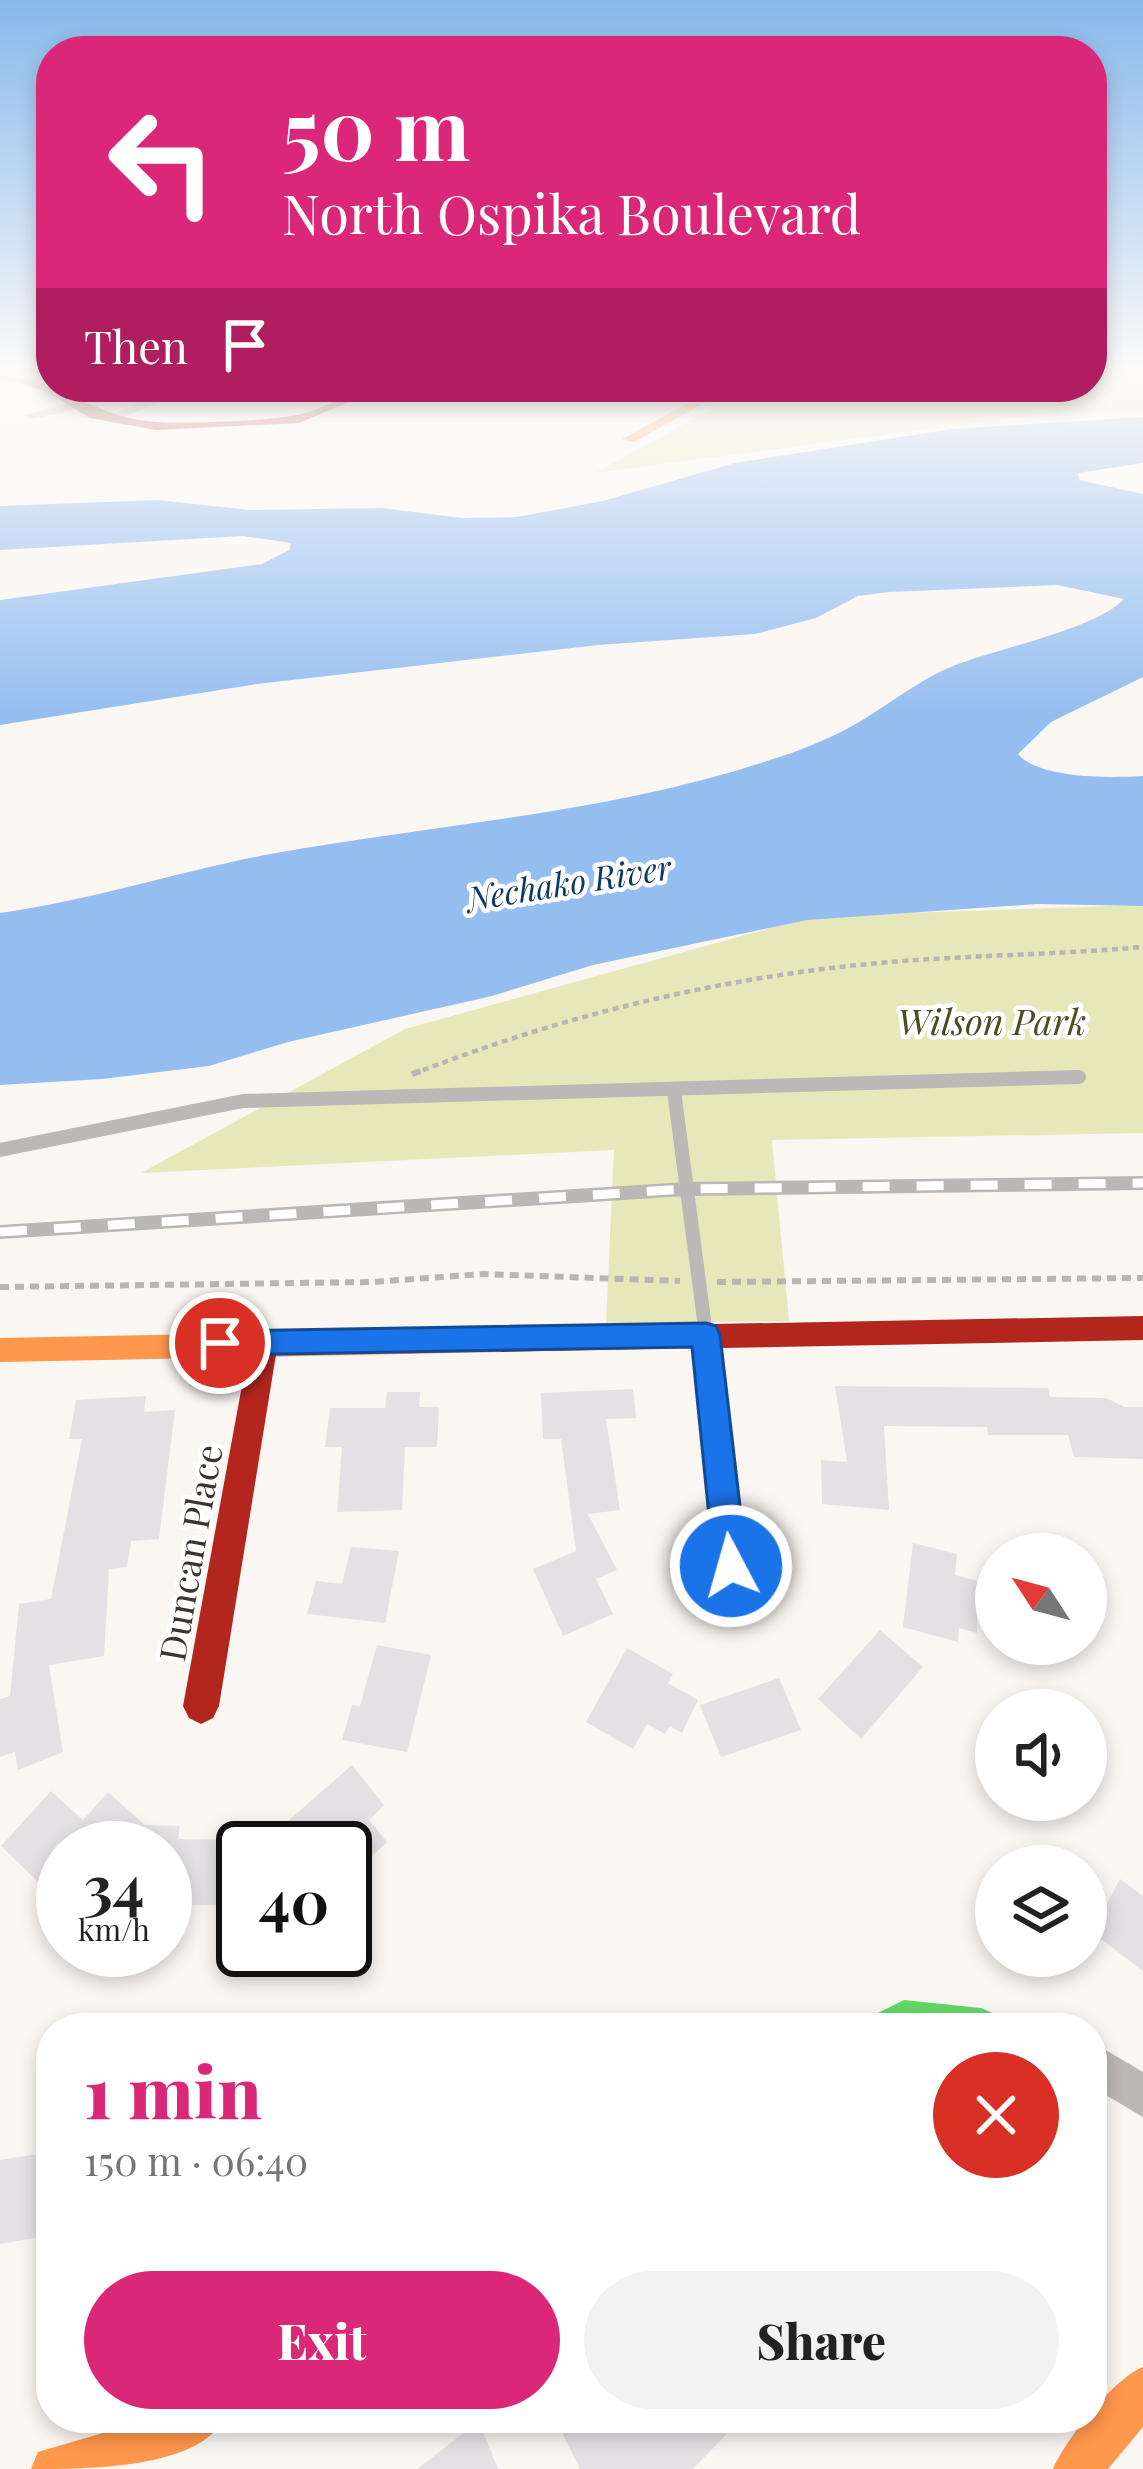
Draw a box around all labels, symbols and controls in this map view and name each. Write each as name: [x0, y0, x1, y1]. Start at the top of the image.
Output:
text: 50 m: [282, 70, 470, 182]
icon: left: [84, 84, 240, 240]
text: North Ospika Boulevard: [282, 177, 861, 249]
icon: arrive: [212, 312, 278, 378]
text: Then: [84, 315, 188, 375]
water label: Nechako River: [461, 843, 675, 919]
park label: Wilson Park: [898, 996, 1086, 1044]
pin: [169, 1292, 271, 1394]
icon: arrive: [187, 1310, 253, 1376]
street label: Duncan Place: [146, 1441, 232, 1665]
position arrow: [668, 1503, 794, 1629]
north arrow: [975, 1533, 1107, 1665]
map controls: [975, 1533, 1107, 1977]
button: sound: [975, 1689, 1107, 1821]
speed limit sign: 40: [216, 1821, 372, 1977]
text: 34: [84, 1844, 144, 1924]
button: layers: [975, 1845, 1107, 1977]
text: km/h: [78, 1909, 150, 1949]
text: 1 min: [84, 2041, 262, 2137]
button: close: [933, 2052, 1059, 2178]
text: 150 m · 06:40: [84, 2134, 308, 2186]
button: Exit: [84, 2271, 560, 2409]
button: Share: [584, 2271, 1059, 2409]

